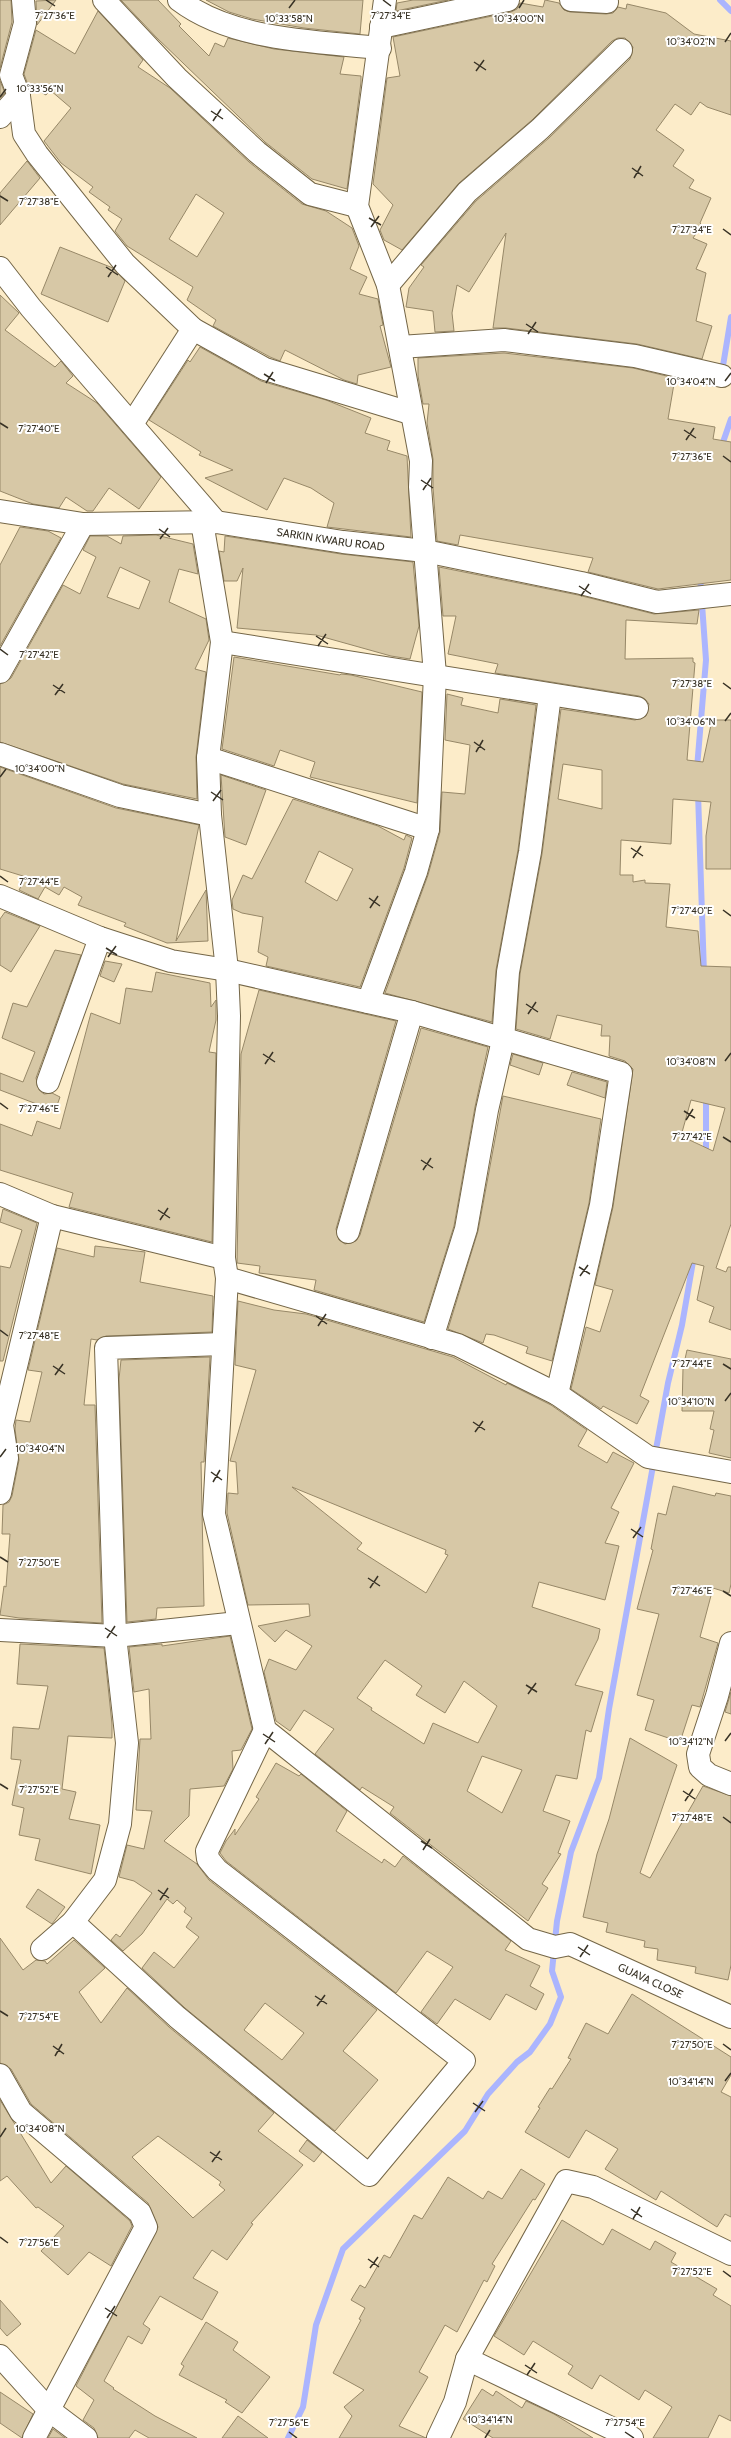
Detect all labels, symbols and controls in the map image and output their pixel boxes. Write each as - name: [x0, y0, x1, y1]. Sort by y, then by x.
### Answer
- text: 7°27'36"E: [35, 9, 75, 22]
- text: 7°27'34"E: [371, 9, 411, 22]
- text: 10°33'58"N: [265, 12, 313, 25]
- text: 10°34'00"N: [494, 12, 544, 25]
- text: 10°34'02"N: [667, 35, 715, 48]
- text: 10°33'56"N: [16, 82, 64, 95]
- text: 7°27'38"E: [19, 195, 60, 208]
- text: 7°27'34"E: [672, 223, 712, 236]
- text: 10°34'04"N: [667, 375, 715, 388]
- text: 7°27'40"E: [18, 422, 60, 435]
- text: 7°27'36"E: [672, 450, 712, 463]
- street label: SARKIN KWARU ROAD: [276, 525, 385, 554]
- text: 7°27'42"E: [19, 648, 59, 661]
- text: 7°27'38"E: [672, 677, 713, 690]
- text: 10°34'06"N: [667, 715, 715, 728]
- text: 10°34'00"N: [15, 762, 65, 775]
- text: 7°27'44"E: [19, 875, 59, 888]
- text: 7°27'40"E: [671, 904, 713, 917]
- text: 10°34'08"N: [666, 1055, 716, 1068]
- text: 7°27'46"E: [19, 1102, 59, 1115]
- text: 7°27'42"E: [672, 1130, 712, 1143]
- text: 7°27'48"E: [19, 1329, 60, 1342]
- text: 7°27'44"E: [672, 1357, 712, 1370]
- text: 10°34'10"N: [668, 1395, 714, 1408]
- text: 10°34'04"N: [16, 1442, 64, 1455]
- text: 7°27'50"E: [18, 1556, 60, 1569]
- text: 7°27'46"E: [672, 1584, 712, 1597]
- text: 10°34'12"N: [669, 1735, 713, 1748]
- text: 7°27'52"E: [19, 1783, 59, 1796]
- text: 7°27'48"E: [672, 1811, 713, 1824]
- street label: GUAVA CLOSE: [616, 1960, 685, 2001]
- text: 7°27'54"E: [19, 2010, 59, 2023]
- text: 7°27'50"E: [671, 2038, 713, 2051]
- text: 10°34'14"N: [668, 2075, 714, 2088]
- text: 10°34'08"N: [15, 2122, 65, 2135]
- text: 7°27'56"E: [19, 2236, 59, 2249]
- text: 7°27'52"E: [672, 2265, 712, 2278]
- text: 10°34'14"N: [467, 2413, 513, 2426]
- text: 7°27'56"E: [269, 2416, 309, 2429]
- text: 7°27'54"E: [605, 2416, 645, 2429]

